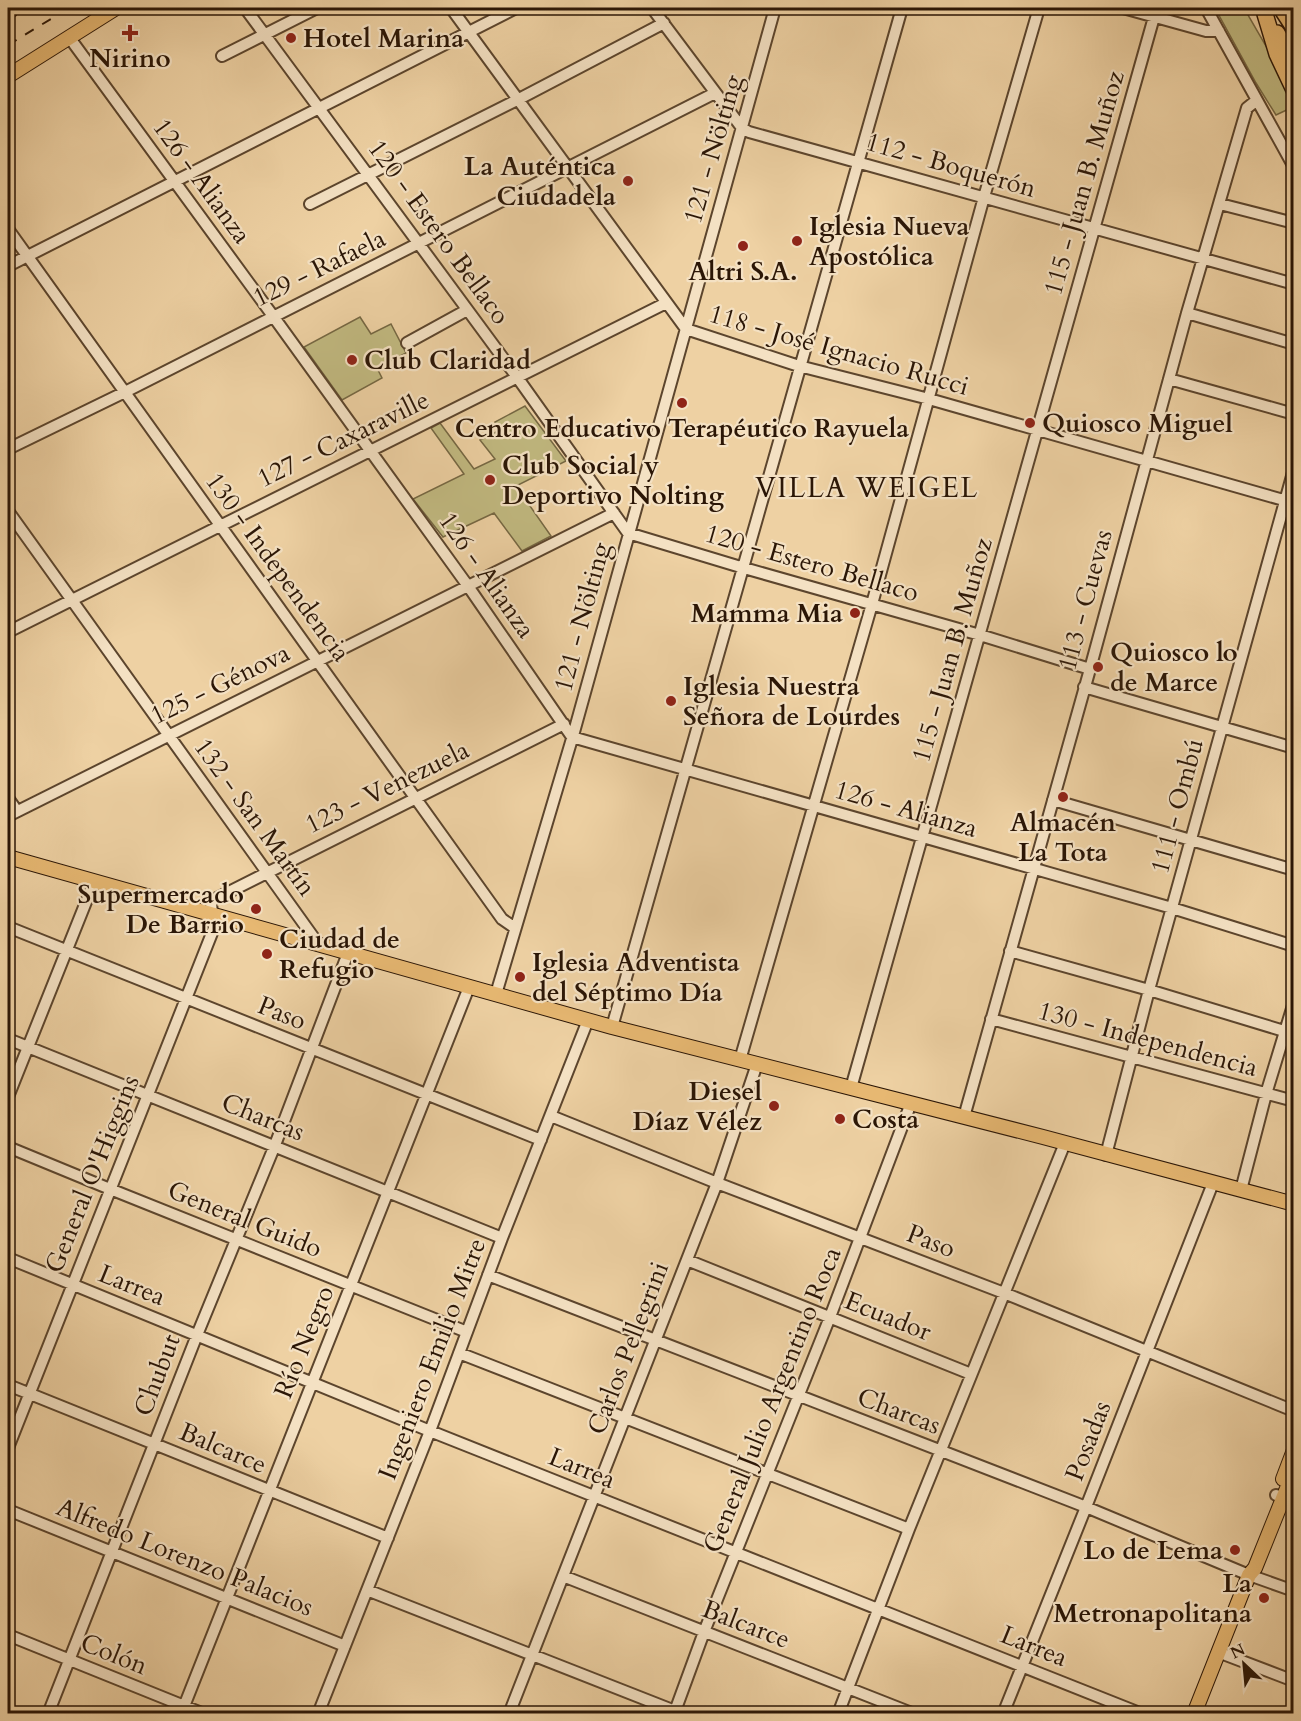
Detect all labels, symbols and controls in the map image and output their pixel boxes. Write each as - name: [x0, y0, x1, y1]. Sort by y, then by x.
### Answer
- place label: Hotel Marina: [303, 21, 464, 56]
- marker: Nirino: [123, 26, 137, 40]
- marker: Hotel Marina: [284, 31, 298, 45]
- place label: Nirino: [89, 41, 171, 76]
- street label: 115 - Juan B. Muñoz: [1035, 66, 1133, 299]
- street label: 121 - Nölting: [675, 70, 751, 227]
- street label: 126 - Alianza: [145, 111, 259, 251]
- street label: 112 - Boquerón: [862, 124, 1040, 206]
- street label: 120 - Estero Bellaco: [360, 132, 518, 332]
- place label: La Auténtica Ciudadela: [464, 149, 616, 214]
- marker: La Auténtica Ciudadela: [621, 174, 635, 188]
- place label: Iglesia Nueva Apostólica: [809, 209, 970, 274]
- street label: 129 - Rafaela: [247, 221, 391, 315]
- marker: Iglesia Nueva Apostólica: [790, 234, 804, 248]
- marker: Altri S.A.: [736, 239, 750, 253]
- place label: Altri S.A.: [689, 254, 797, 289]
- street label: 118 - José Ignacio Rucci: [705, 296, 973, 404]
- place label: Club Claridad: [364, 343, 531, 378]
- marker: Club Claridad: [345, 353, 359, 367]
- street label: 127 - Caxaraville: [251, 382, 435, 496]
- marker: Centro Educativo Terapéutico Rayuela: [675, 396, 689, 410]
- place label: Quiosco Miguel: [1042, 406, 1233, 441]
- place label: Centro Educativo Terapéutico Rayuela: [455, 411, 909, 446]
- marker: Quiosco Miguel: [1023, 416, 1037, 430]
- place label: Club Social y Deportivo Nolting: [502, 448, 724, 513]
- street label: 130 - Independencia: [197, 465, 359, 669]
- district label: VILLA WEIGEL: [755, 469, 979, 507]
- marker: Club Social y Deportivo Nolting: [483, 473, 497, 487]
- street label: 126 - Alianza: [431, 505, 543, 645]
- street label: 120 - Estero Bellaco: [701, 516, 923, 610]
- street label: 113 - Cuevas: [1049, 526, 1121, 674]
- street label: 115 - Juan B. Muñoz: [903, 533, 1001, 766]
- street label: 121 - Nölting: [545, 538, 619, 696]
- place label: Mamma Mia: [691, 596, 843, 631]
- marker: Mamma Mia: [848, 606, 862, 620]
- street label: 125 - Génova: [144, 635, 296, 733]
- place label: Quiosco lo de Marce: [1110, 635, 1238, 700]
- marker: Quiosco lo de Marce: [1091, 660, 1105, 674]
- place label: Iglesia Nuestra Señora de Lourdes: [683, 669, 900, 734]
- marker: Iglesia Nuestra Señora de Lourdes: [664, 694, 678, 708]
- street label: 132 - San Martín: [186, 731, 324, 903]
- street label: 123 - Venezuela: [299, 732, 475, 842]
- street label: 111 - Ombú: [1142, 735, 1212, 877]
- street label: 126 - Alianza: [831, 772, 981, 846]
- marker: Almacén La Tota: [1056, 790, 1070, 804]
- place label: Almacén La Tota: [1010, 805, 1116, 870]
- place label: Supermercado De Barrio: [77, 877, 244, 942]
- marker: Supermercado De Barrio: [249, 902, 263, 916]
- place label: Ciudad de Refugio: [279, 922, 400, 987]
- place label: Iglesia Adventista del Séptimo Día: [532, 945, 740, 1010]
- marker: Ciudad de Refugio: [260, 947, 274, 961]
- marker: Iglesia Adventista del Séptimo Día: [513, 970, 527, 984]
- street label: Paso: [253, 988, 311, 1038]
- street label: 130 - Independencia: [1034, 993, 1262, 1085]
- street label: General O'Higgins: [36, 1070, 148, 1278]
- place label: Diesel Díaz Vélez: [633, 1074, 762, 1139]
- street label: Charcas: [216, 1085, 310, 1149]
- marker: Diesel Díaz Vélez: [767, 1099, 781, 1113]
- place label: Costa: [852, 1102, 919, 1137]
- marker: Costa: [833, 1112, 847, 1126]
- street label: General Guido: [163, 1172, 327, 1266]
- street label: Paso: [902, 1216, 960, 1266]
- street label: Ingeniero Emilio Mitre: [370, 1233, 494, 1485]
- street label: General Julio Argentino Roca: [695, 1242, 849, 1558]
- street label: Larrea: [93, 1256, 171, 1314]
- street label: Carlos Pellegrini: [579, 1256, 677, 1440]
- street label: Río Negro: [266, 1281, 342, 1403]
- street label: Ecuador: [839, 1283, 937, 1349]
- street label: Chubut: [125, 1329, 189, 1421]
- street label: Charcas: [852, 1379, 946, 1443]
- street label: Posadas: [1057, 1396, 1119, 1486]
- street label: Balcarce: [174, 1414, 272, 1482]
- street label: Larrea: [543, 1439, 621, 1497]
- street label: Alfredo Lorenzo Palacios: [51, 1489, 319, 1625]
- place label: Lo de Lema: [1083, 1533, 1223, 1568]
- marker: Lo de Lema: [1228, 1543, 1242, 1557]
- place label: La Metronapolitana: [1053, 1566, 1252, 1631]
- street label: Balcarce: [697, 1591, 795, 1657]
- marker: La Metronapolitana: [1257, 1591, 1271, 1605]
- street label: Larrea: [995, 1617, 1073, 1675]
- street label: Colón: [75, 1625, 153, 1683]
- north arrow: [1214, 1634, 1274, 1694]
- text: N: [1227, 1638, 1249, 1664]

